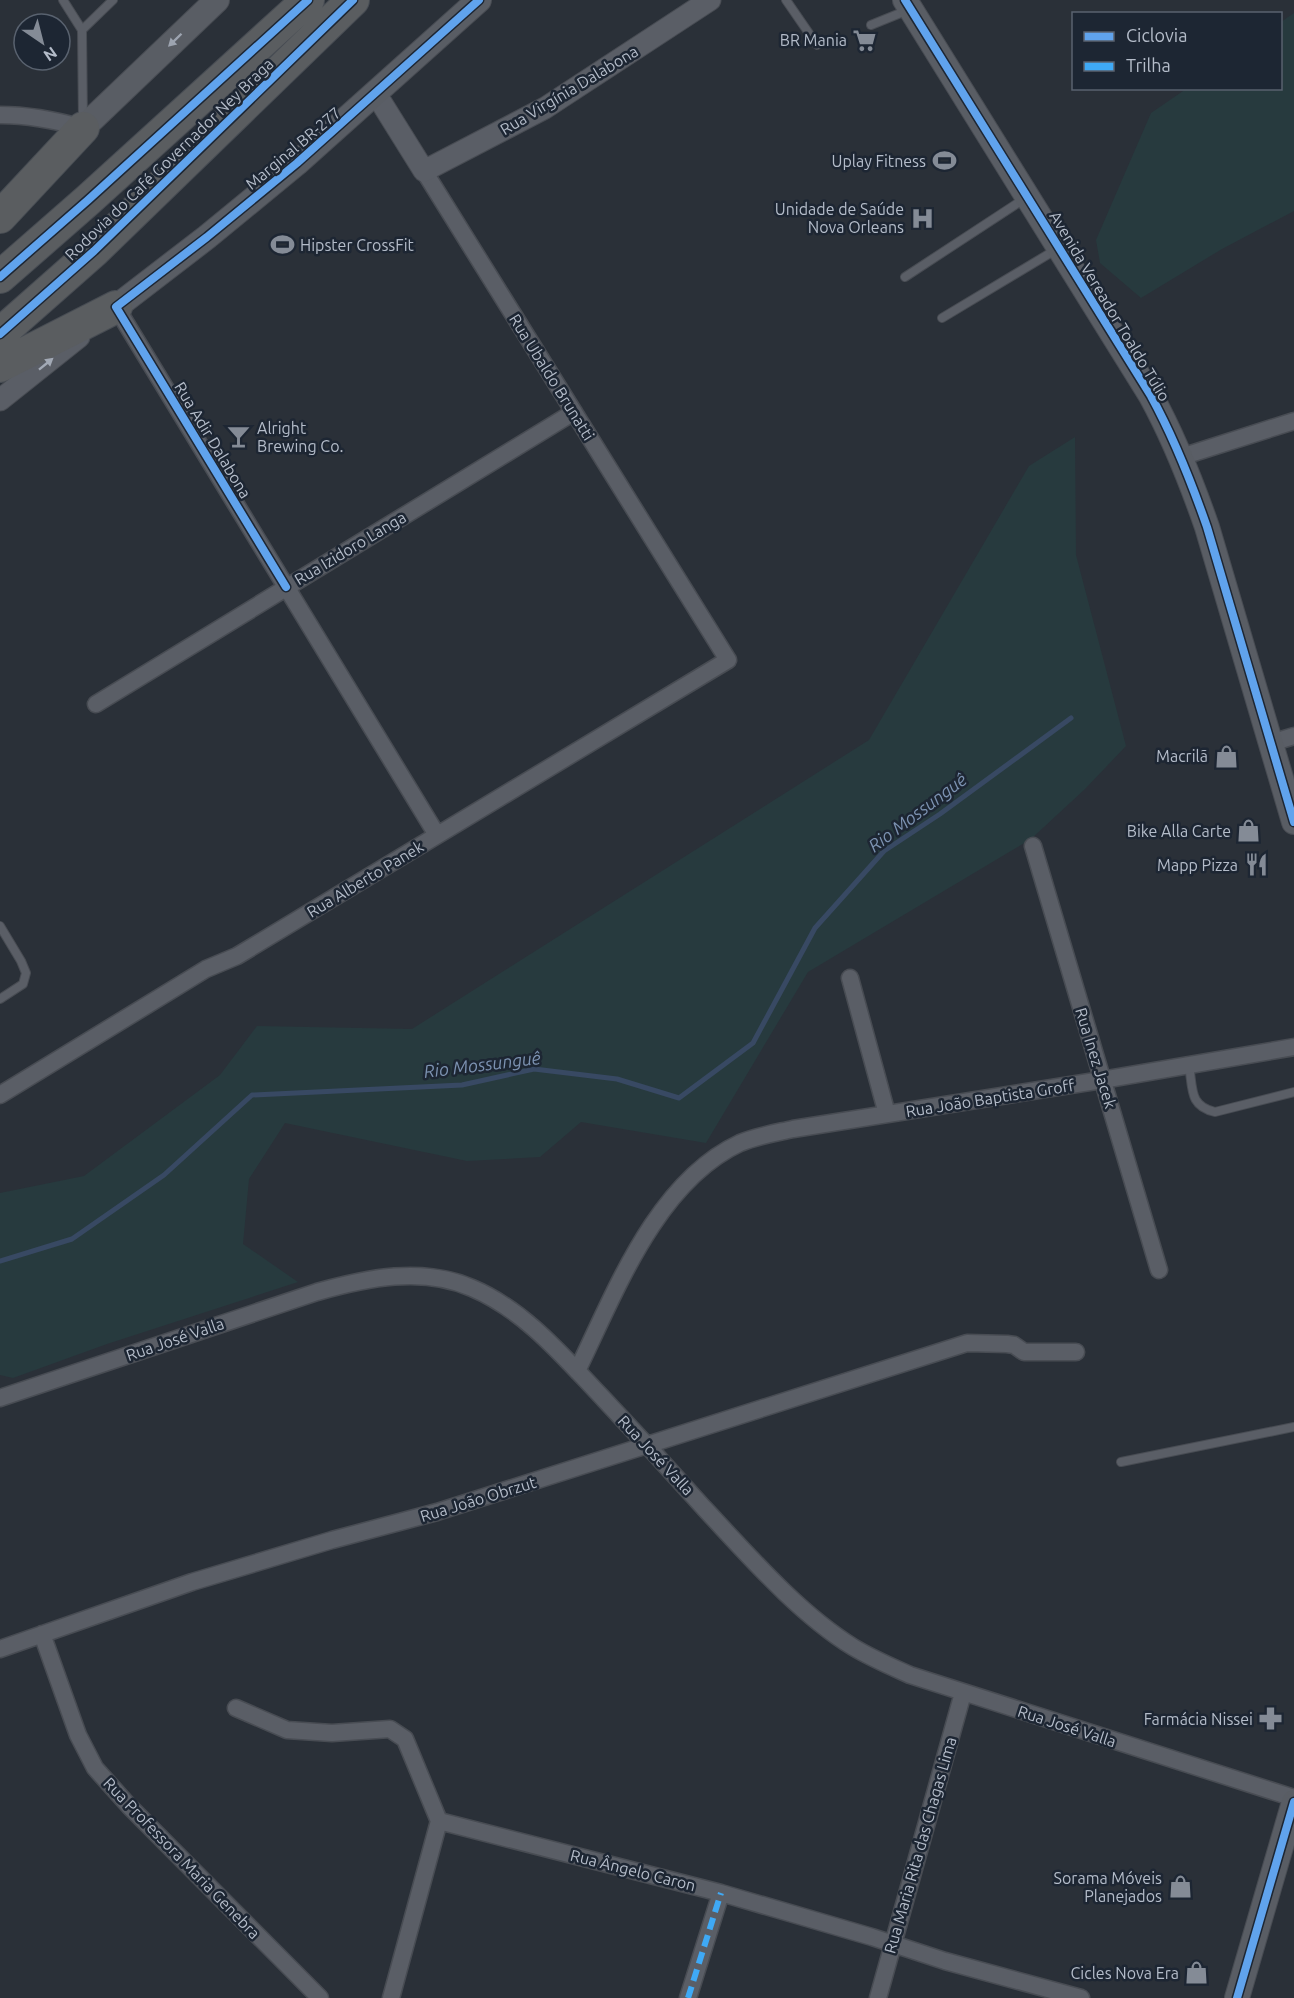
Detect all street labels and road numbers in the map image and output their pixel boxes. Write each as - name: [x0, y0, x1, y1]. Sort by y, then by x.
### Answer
- street label: Rua Virgínia Dalabona: [497, 42, 641, 138]
- street label: Rodovia do Café Governador Ney Braga: [61, 54, 277, 264]
- street label: Marginal BR-277: [242, 103, 344, 193]
- street label: Avenida Vereador Toaldo Túlio: [1046, 208, 1174, 404]
- street label: Rua Ubaldo Brunatti: [506, 311, 598, 443]
- street label: Rua Adir Dalabona: [171, 379, 255, 501]
- street label: Rua Izidoro Langa: [291, 508, 409, 588]
- street label: Rua Alberto Panek: [303, 837, 427, 921]
- street label: Rua Inez Jacek: [1072, 1005, 1120, 1111]
- street label: Rua João Baptista Groff: [904, 1076, 1076, 1120]
- street label: Rua José Valla: [124, 1314, 226, 1364]
- street label: Rua José Valla: [614, 1411, 698, 1499]
- street label: Rua João Obrzut: [418, 1473, 539, 1525]
- street label: Rua José Valla: [1016, 1702, 1118, 1750]
- street label: Rua Maria Rita das Chagas Lima: [880, 1735, 960, 1955]
- street label: Rua Professora Maria Genebra: [100, 1774, 264, 1942]
- street label: Rua Ângelo Caron: [569, 1845, 698, 1894]

